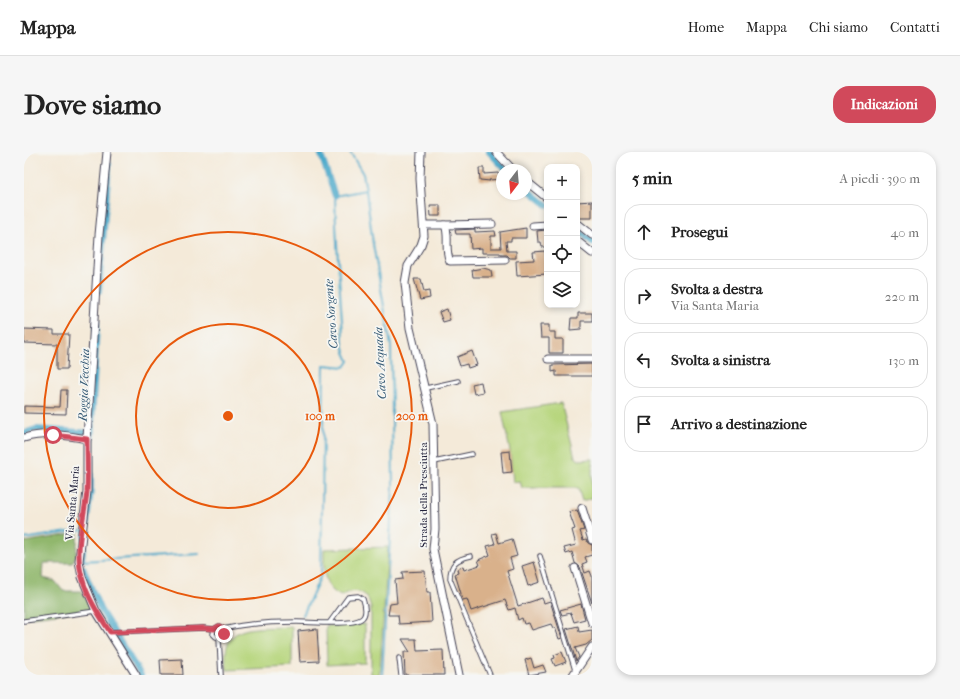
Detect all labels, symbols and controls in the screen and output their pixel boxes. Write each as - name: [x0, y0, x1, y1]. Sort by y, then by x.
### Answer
- text: Mappa: [20, 17, 76, 39]
- text: Home: [688, 19, 724, 36]
- text: Mappa: [746, 19, 787, 36]
- text: Chi siamo: [809, 19, 868, 36]
- text: Contatti: [890, 19, 940, 36]
- button: Indicazioni: [833, 86, 936, 123]
- text: Dove siamo: [24, 88, 161, 121]
- north arrow: [496, 164, 532, 200]
- map controls: [544, 164, 580, 308]
- button: +: [544, 164, 580, 200]
- text: 5 min: [632, 168, 672, 188]
- text: A piedi · 390 m: [840, 171, 920, 186]
- button: −: [544, 200, 580, 236]
- icon: ahead: [633, 221, 655, 243]
- text: Prosegui: [671, 223, 728, 241]
- text: 40 m: [891, 225, 919, 240]
- button: locate: [544, 236, 580, 272]
- button: layers: [544, 272, 580, 308]
- water label: Cavo Sorgente: [322, 278, 340, 349]
- text: Svolta a destra: [671, 280, 763, 298]
- icon: right: [633, 285, 655, 307]
- text: 220 m: [885, 289, 919, 304]
- text: Via Santa Maria: [671, 298, 759, 313]
- water label: Cavo Acquada: [371, 327, 389, 399]
- water label: Roggia Vecchia: [76, 348, 92, 423]
- icon: left: [633, 349, 655, 371]
- text: Svolta a sinistra: [671, 351, 770, 369]
- text: 130 m: [888, 353, 919, 368]
- centre of rings: [221, 409, 235, 423]
- text: 100 m: [305, 409, 336, 423]
- text: 200 m: [396, 409, 429, 423]
- icon: arrive: [633, 413, 655, 435]
- text: Arrivo a destinazione: [671, 415, 807, 433]
- route start: [44, 426, 62, 444]
- street label: Strada della Presciutta: [417, 441, 430, 548]
- street label: Via Santa Maria: [63, 464, 82, 542]
- route end: [215, 625, 233, 643]

